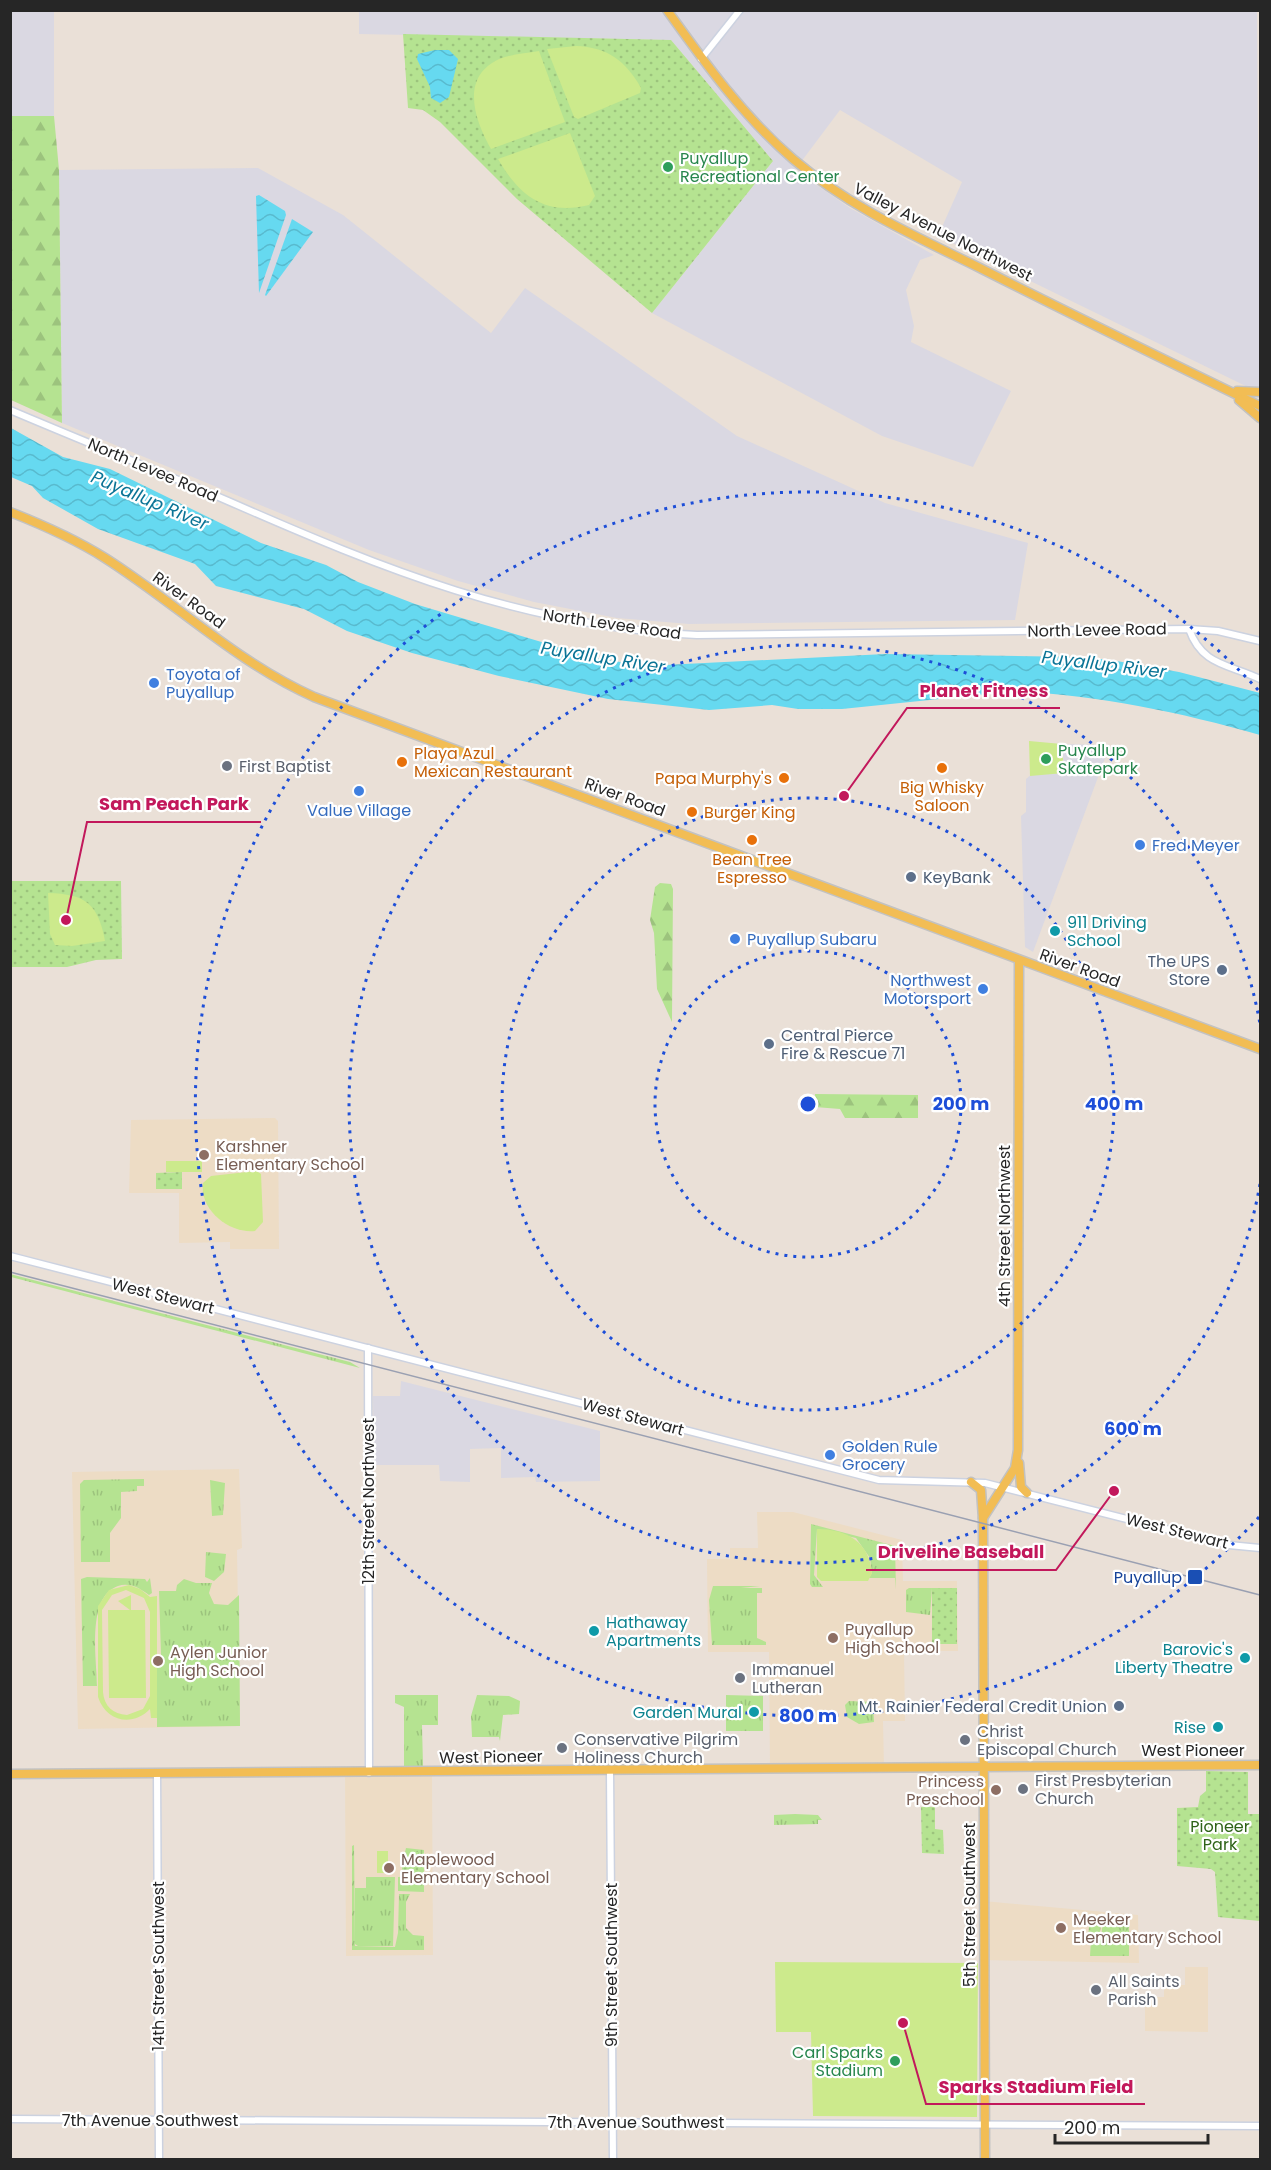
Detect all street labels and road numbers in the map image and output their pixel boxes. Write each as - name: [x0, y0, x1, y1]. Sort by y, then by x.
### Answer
- street label: Valley Avenue Northwest: [850, 177, 1036, 287]
- street label: North Levee Road: [84, 432, 222, 508]
- street label: River Road: [148, 566, 230, 634]
- street label: North Levee Road: [541, 603, 683, 645]
- street label: North Levee Road: [1027, 617, 1167, 643]
- street label: River Road: [581, 772, 669, 822]
- street label: River Road: [1036, 943, 1124, 993]
- street label: 4th Street Northwest: [993, 1145, 1016, 1307]
- street label: West Stewart: [109, 1272, 217, 1320]
- street label: West Stewart: [579, 1392, 687, 1442]
- street label: 12th Street Northwest: [357, 1418, 380, 1584]
- street label: West Stewart: [1123, 1507, 1231, 1555]
- street label: West Pioneer: [1141, 1739, 1245, 1762]
- street label: West Pioneer: [439, 1745, 543, 1769]
- street label: 5th Street Southwest: [958, 1823, 981, 1987]
- street label: 14th Street Southwest: [147, 1881, 170, 2051]
- street label: 9th Street Southwest: [600, 1882, 623, 2047]
- street label: 7th Avenue Southwest: [62, 2109, 238, 2132]
- street label: 7th Avenue Southwest: [548, 2111, 724, 2134]

